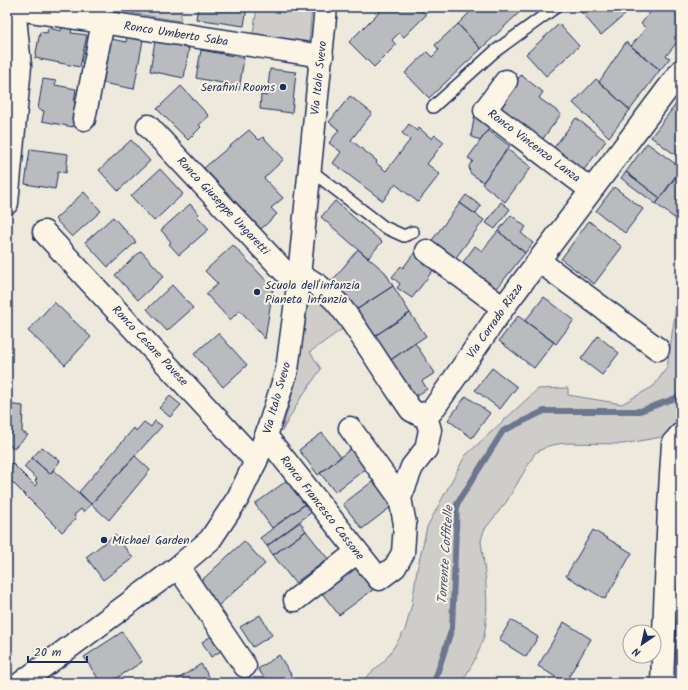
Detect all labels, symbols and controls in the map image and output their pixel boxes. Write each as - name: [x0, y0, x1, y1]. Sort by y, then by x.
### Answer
- street label: Ronco Umberto Saba: [122, 16, 230, 52]
- street label: Via Italo Svevo: [306, 40, 332, 116]
- place label: Serafini Rooms: [201, 78, 275, 97]
- marker: Serafini Rooms: [278, 82, 288, 92]
- street label: Ronco Vincenzo Lanza: [483, 105, 585, 188]
- street label: Ronco Giuseppe Ungaretti: [172, 152, 275, 260]
- place label: Scuola dell'infanzia Pianeta Infanzia: [265, 276, 360, 309]
- street label: Via Corrado Rizza: [462, 279, 528, 363]
- marker: Scuola dell'infanzia Pianeta Infanzia: [252, 287, 262, 297]
- street label: Ronco Cesare Pavese: [107, 301, 193, 391]
- street label: Via Italo Svevo: [258, 360, 296, 436]
- street label: Ronco Francesco Cassone: [275, 452, 369, 565]
- water label: Torrente Coffitelle: [432, 504, 460, 605]
- place label: Michael Garden: [112, 531, 190, 550]
- marker: Michael Garden: [99, 535, 109, 545]
- north arrow: [622, 624, 662, 664]
- scale bar: [28, 638, 87, 664]
- text: N: [629, 642, 645, 661]
- text: 20 m: [34, 643, 62, 662]

